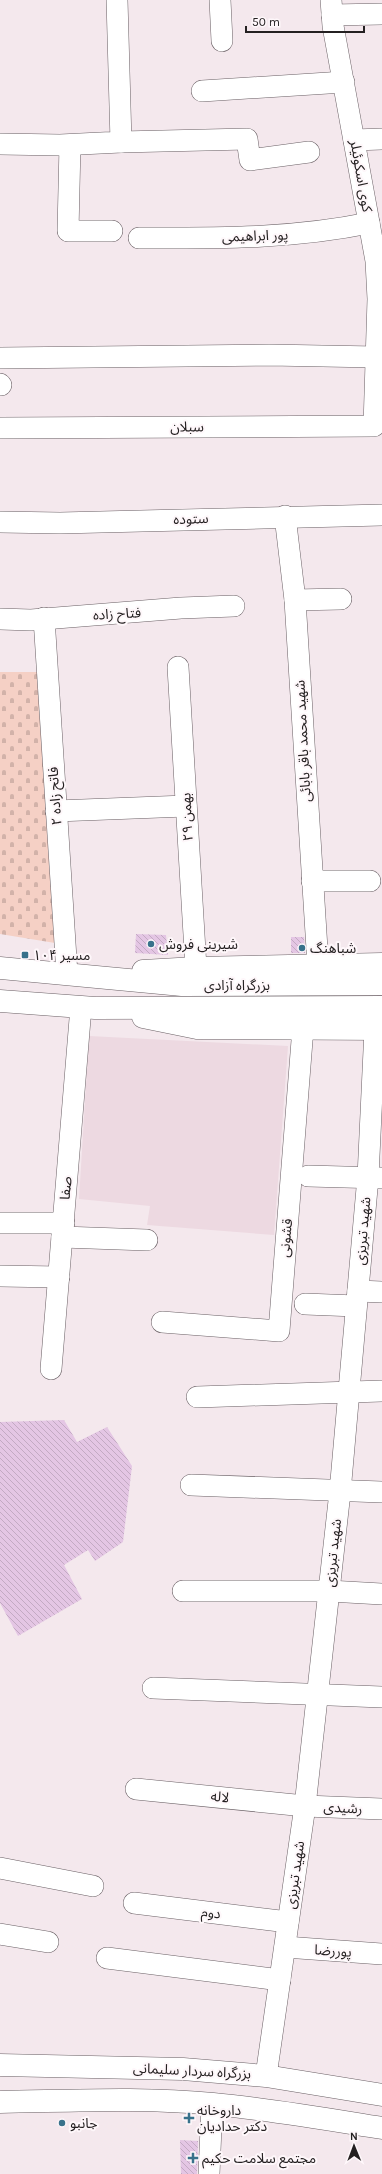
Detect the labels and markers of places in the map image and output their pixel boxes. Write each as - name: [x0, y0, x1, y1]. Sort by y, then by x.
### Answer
- place label: شیرینی فروش: [159, 936, 238, 953]
- marker: شیرینی فروش: [146, 939, 156, 949]
- place label: شباهنگ: [310, 940, 356, 957]
- marker: شباهنگ: [297, 943, 307, 953]
- place label: مسیر ۱۰۴: [33, 947, 90, 964]
- marker: مسیر ۱۰۴: [20, 950, 30, 960]
- place label: داروخانه دکتر حدادیان: [197, 2102, 267, 2135]
- marker: داروخانه دکتر حدادیان: [184, 2113, 194, 2123]
- place label: جانبو: [70, 2115, 98, 2132]
- marker: جانبو: [57, 2118, 67, 2128]
- place label: مجتمع سلامت حکیم: [202, 2150, 316, 2169]
- marker: مجتمع سلامت حکیم: [187, 2152, 199, 2164]

